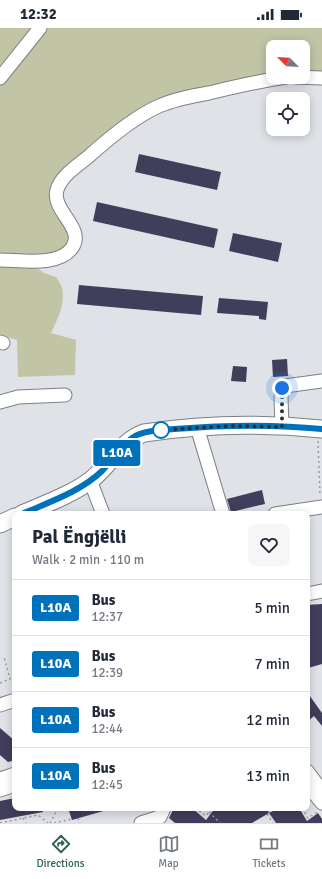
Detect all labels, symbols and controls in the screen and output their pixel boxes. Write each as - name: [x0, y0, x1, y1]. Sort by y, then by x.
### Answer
- text: 12:32: [20, 5, 57, 23]
- north arrow: [266, 40, 310, 84]
- map controls: [266, 40, 310, 136]
- button: locate: [266, 92, 310, 136]
- your location: [272, 378, 292, 398]
- unlabelled marker: [152, 421, 170, 439]
- line badge: L10A: [89, 440, 145, 466]
- text: L10A: [101, 444, 133, 461]
- button: heart: [248, 524, 290, 566]
- text: Pal Ëngjëlli: [32, 525, 126, 549]
- text: Walk · 2 min · 110 m: [32, 552, 144, 568]
- text: Bus: [91, 591, 115, 609]
- text: L10A: [40, 599, 71, 616]
- text: 5 min: [254, 599, 290, 617]
- text: 12:37: [91, 609, 123, 625]
- text: Bus: [91, 647, 115, 665]
- text: L10A: [40, 655, 71, 672]
- text: 7 min: [254, 655, 290, 673]
- text: 12:39: [91, 665, 123, 681]
- text: Bus: [91, 703, 115, 721]
- text: L10A: [40, 711, 71, 728]
- text: 12 min: [246, 711, 290, 729]
- text: 12:44: [91, 721, 123, 737]
- text: Bus: [91, 759, 115, 777]
- text: L10A: [40, 767, 71, 784]
- text: 13 min: [246, 767, 290, 785]
- text: 12:45: [91, 777, 123, 793]
- tab: Directions: [36, 833, 85, 870]
- tab: Map: [158, 833, 180, 870]
- tab: Tickets: [252, 833, 286, 870]

